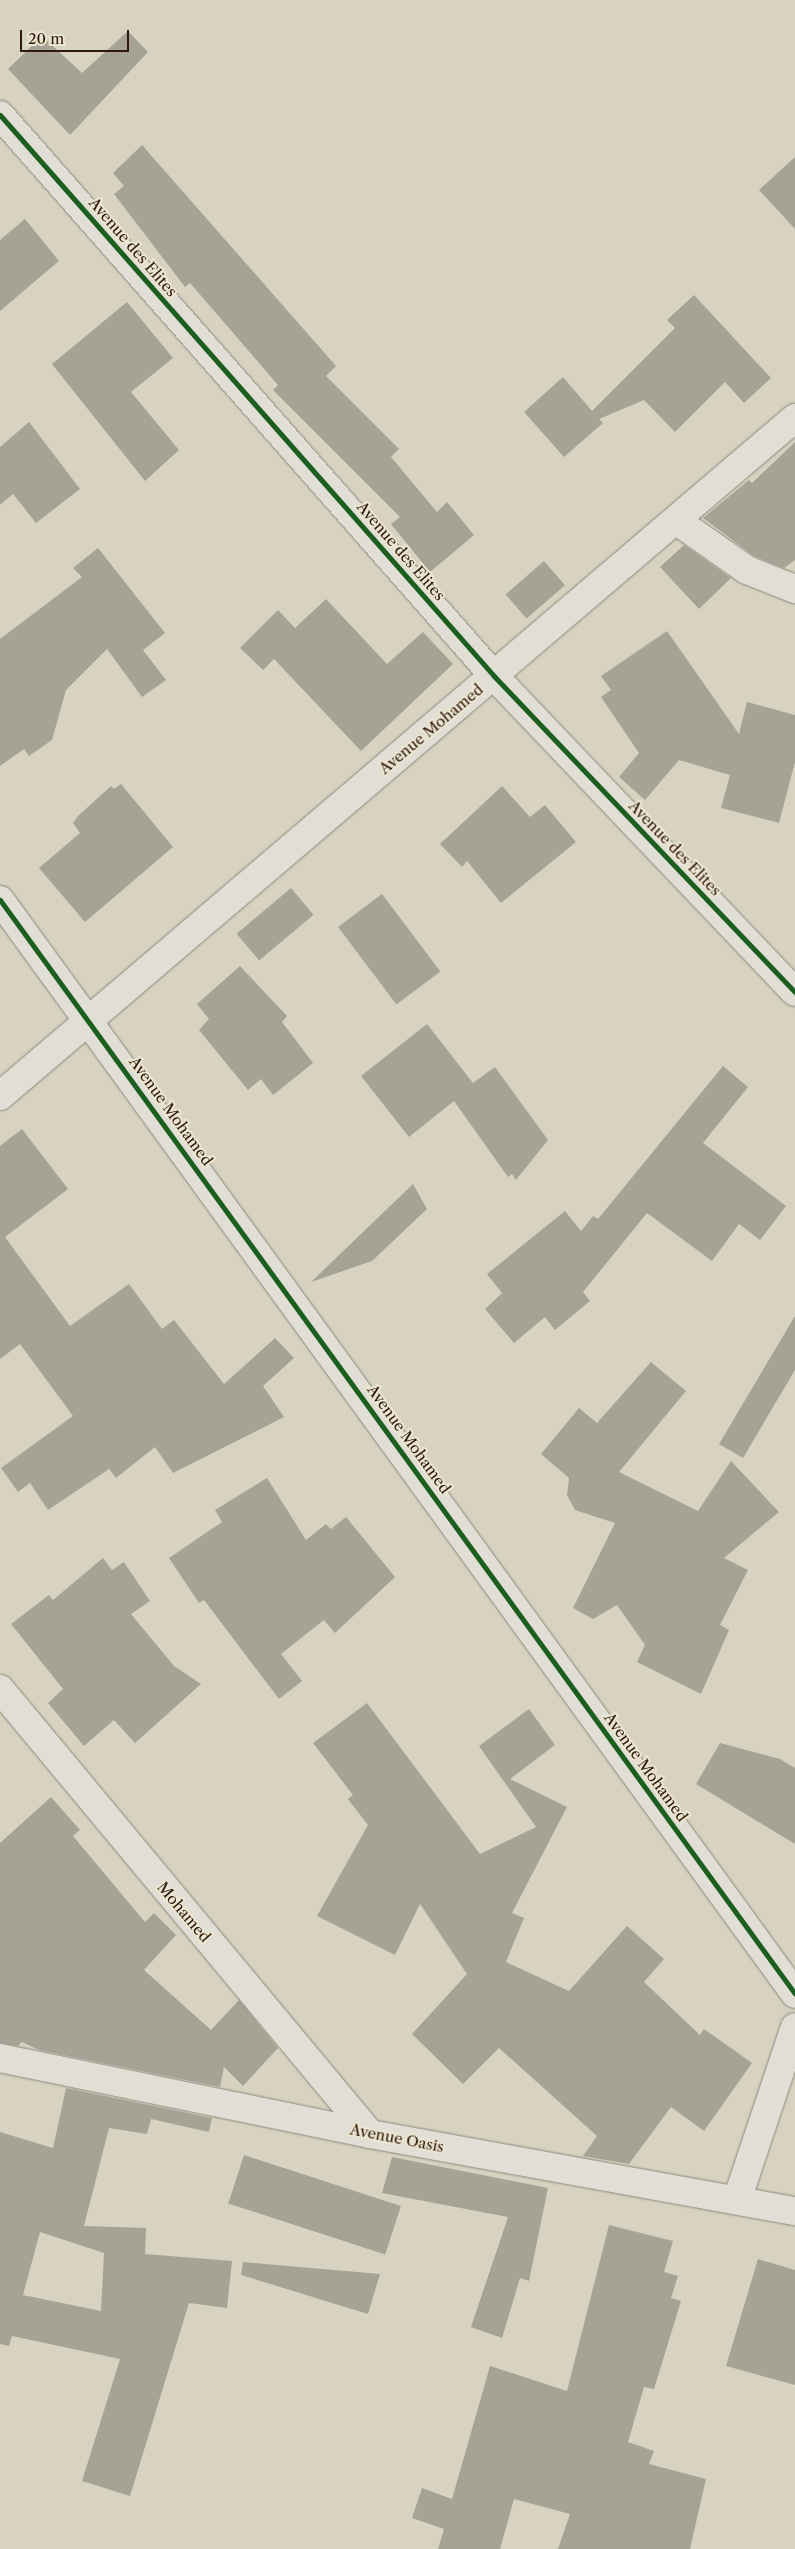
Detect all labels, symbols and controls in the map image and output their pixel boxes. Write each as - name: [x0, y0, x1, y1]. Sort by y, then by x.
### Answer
- scale bar: [22, 20, 131, 52]
- text: 20 m: [28, 29, 64, 48]
- street label: Avenue des Elites: [85, 194, 181, 300]
- street label: Avenue des Elites: [353, 498, 449, 604]
- street label: Avenue Mohamed: [375, 680, 487, 778]
- street label: Avenue des Elites: [625, 797, 725, 899]
- street label: Avenue Mohamed: [125, 1053, 217, 1169]
- street label: Avenue Mohamed: [363, 1381, 455, 1497]
- street label: Avenue Mohamed: [600, 1709, 692, 1825]
- street label: Mohamed: [154, 1878, 214, 1946]
- street label: Avenue Oasis: [348, 2120, 446, 2156]

